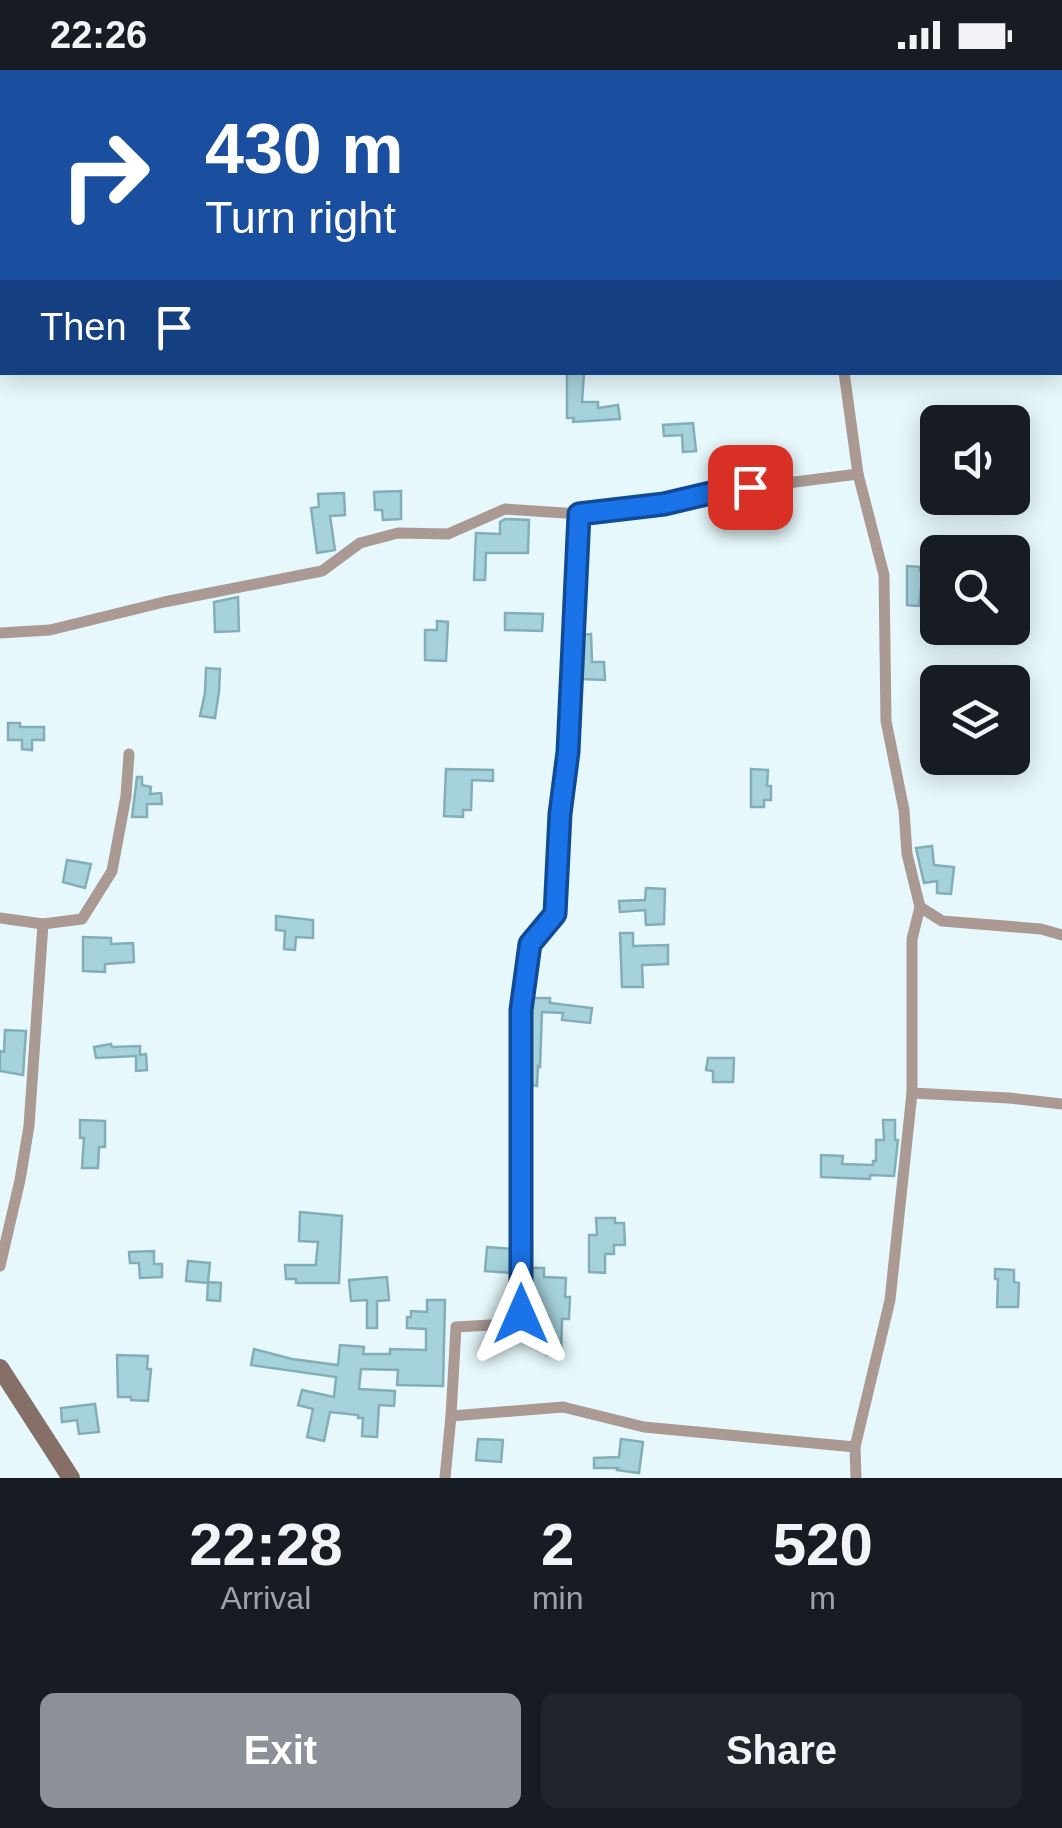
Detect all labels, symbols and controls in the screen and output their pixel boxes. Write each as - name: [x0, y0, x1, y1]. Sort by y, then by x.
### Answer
- text: 22:26: [50, 14, 147, 56]
- icon: right: [40, 110, 170, 240]
- text: 430 m: [205, 110, 403, 188]
- text: Turn right: [205, 192, 396, 243]
- icon: arrive: [147, 300, 202, 355]
- text: Then: [40, 306, 127, 348]
- map controls: [920, 405, 1030, 775]
- button: sound: [920, 405, 1030, 515]
- pin: [708, 445, 793, 530]
- icon: arrive: [723, 460, 778, 515]
- button: search: [920, 535, 1030, 645]
- button: layers: [920, 665, 1030, 775]
- position arrow: [469, 1262, 573, 1366]
- text: 22:28: [189, 1511, 343, 1578]
- text: 2: [541, 1511, 574, 1578]
- text: 520: [773, 1511, 873, 1578]
- text: Arrival: [221, 1580, 311, 1616]
- text: min: [532, 1580, 583, 1616]
- text: m: [809, 1580, 836, 1616]
- button: Exit: [40, 1693, 521, 1808]
- button: Share: [541, 1693, 1022, 1808]

